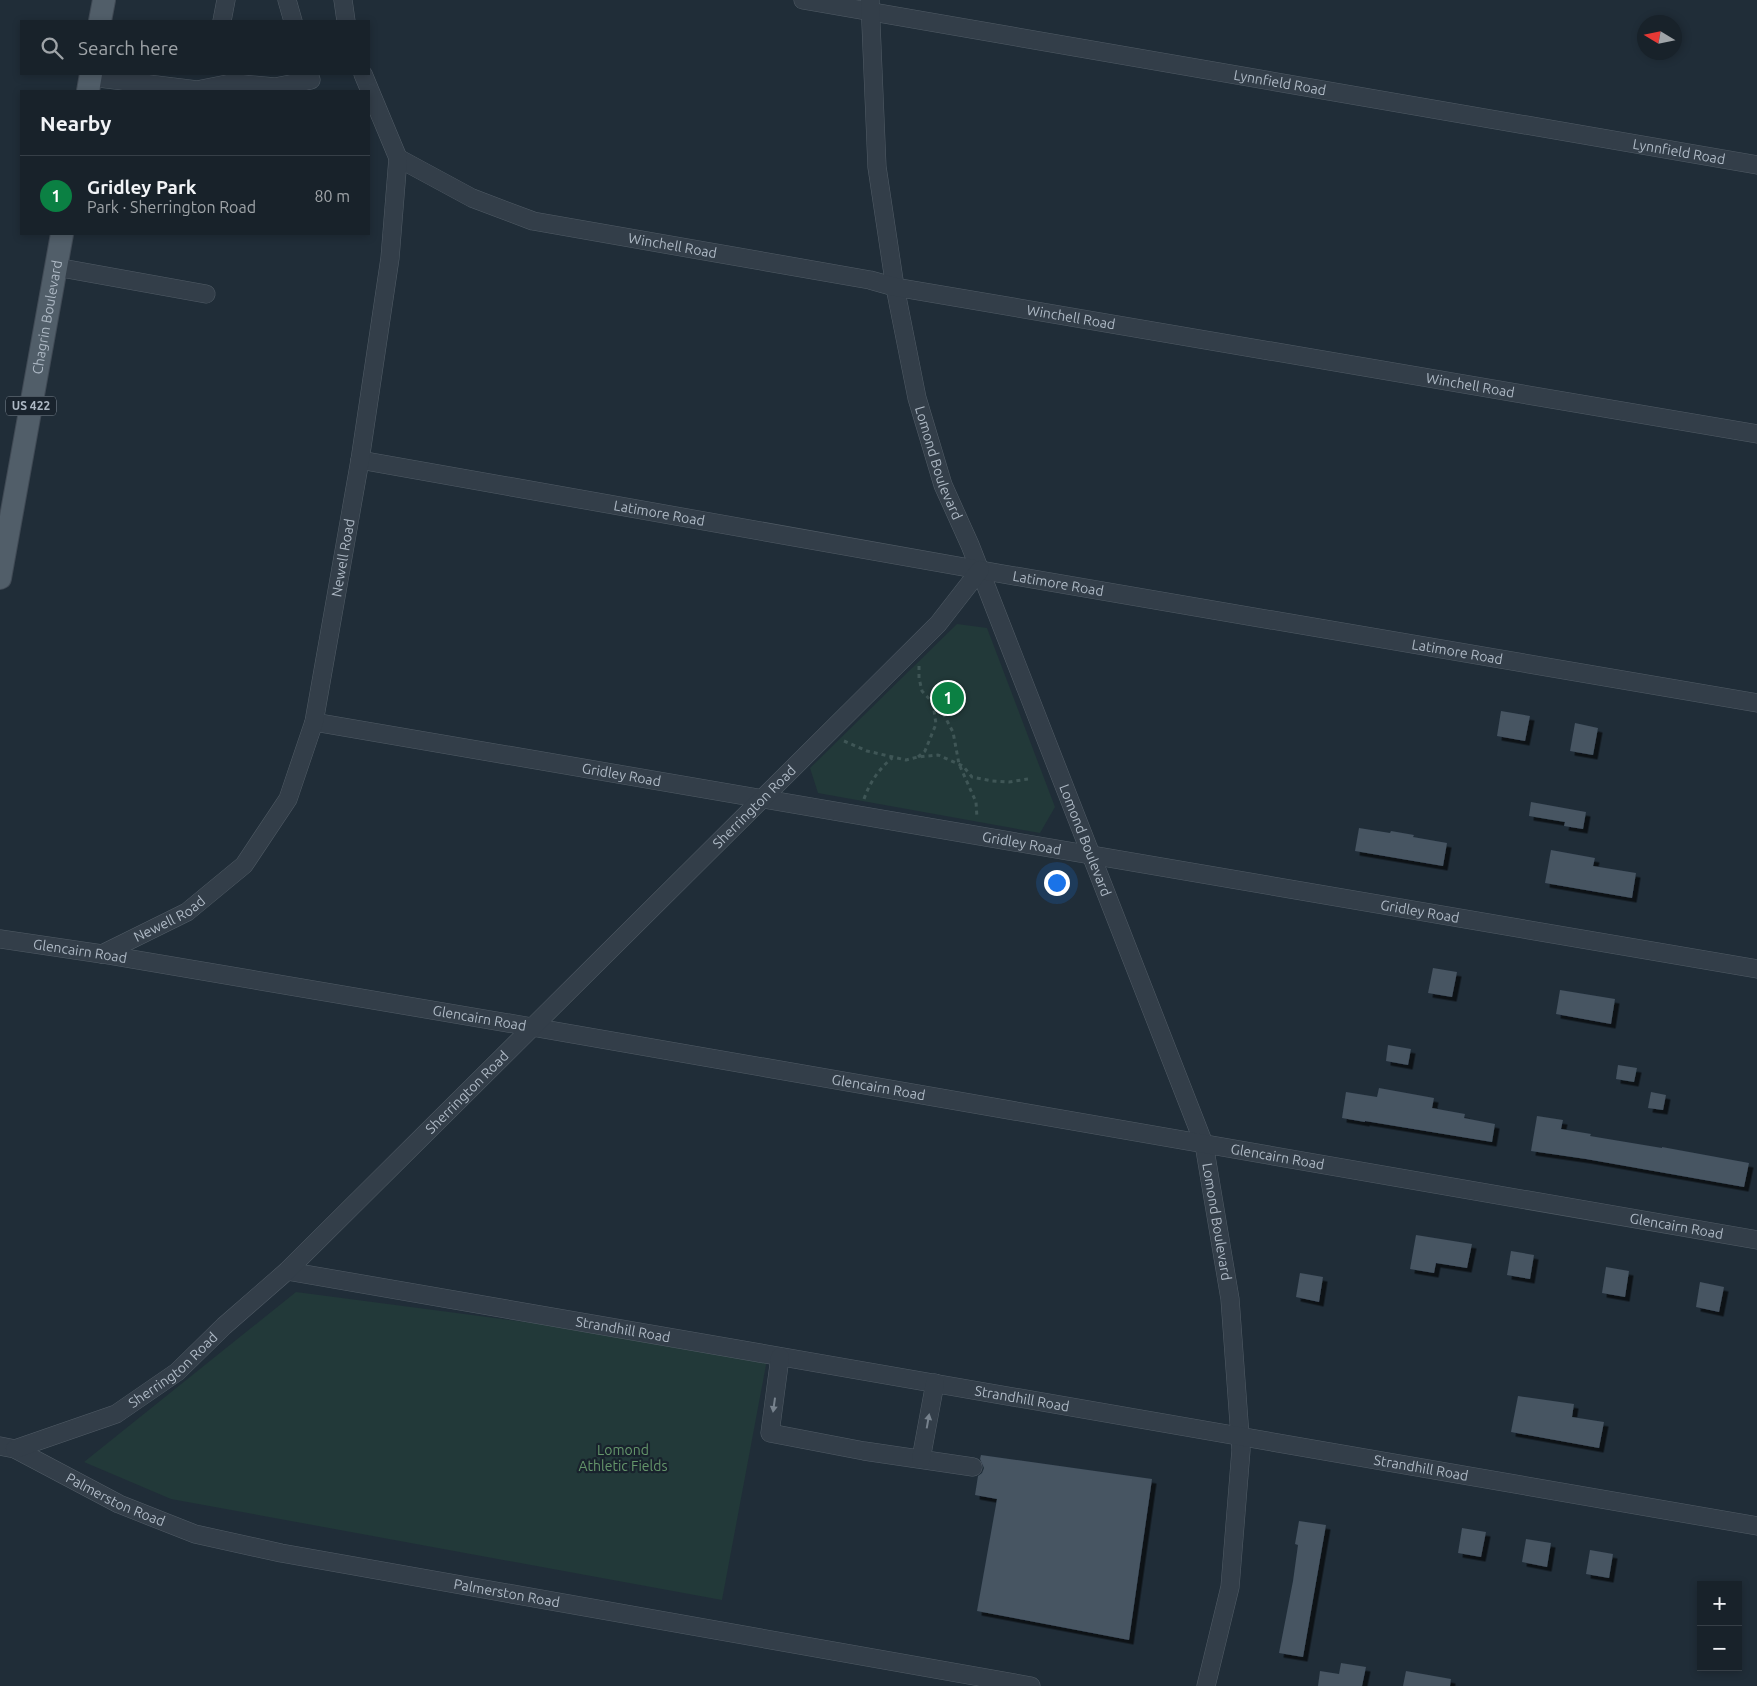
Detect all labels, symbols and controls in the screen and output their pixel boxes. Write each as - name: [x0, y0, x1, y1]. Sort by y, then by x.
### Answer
- north arrow: [1637, 15, 1682, 60]
- search box: [20, 20, 370, 75]
- icon: search: [38, 34, 66, 62]
- text: Search here: [78, 37, 178, 59]
- street label: Lynnfield Road: [1232, 67, 1327, 98]
- text: Nearby: [40, 111, 111, 135]
- street label: Lynnfield Road: [1632, 136, 1726, 167]
- text: Gridley Park: [87, 176, 196, 198]
- text: 1: [51, 187, 61, 205]
- text: 80 m: [314, 187, 350, 205]
- text: Park · Sherrington Road: [87, 198, 256, 216]
- street label: Winchell Road: [627, 230, 718, 261]
- street label: Chagrin Boulevard: [29, 259, 65, 376]
- street label: Winchell Road: [1025, 302, 1117, 332]
- street label: Winchell Road: [1425, 370, 1516, 401]
- road number: US 422: [6, 396, 56, 416]
- street label: Lomond Boulevard: [912, 404, 966, 522]
- street label: Latimore Road: [613, 497, 706, 529]
- street label: Newell Road: [328, 517, 358, 598]
- street label: Latimore Road: [1011, 568, 1105, 599]
- street label: Latimore Road: [1411, 636, 1504, 667]
- pin: 1: [932, 679, 964, 717]
- street label: Gridley Road: [581, 760, 662, 789]
- street label: Sherrington Road: [709, 762, 799, 851]
- street label: Lomond Boulevard: [1056, 782, 1114, 898]
- street label: Gridley Road: [981, 829, 1062, 858]
- your location: [1044, 870, 1070, 896]
- street label: Newell Road: [131, 893, 208, 945]
- street label: Gridley Road: [1379, 897, 1461, 926]
- street label: Glencairn Road: [32, 936, 128, 966]
- street label: Glencairn Road: [432, 1002, 527, 1034]
- street label: Sherrington Road: [422, 1048, 512, 1137]
- street label: Glencairn Road: [831, 1071, 927, 1103]
- street label: Glencairn Road: [1230, 1141, 1326, 1173]
- street label: Lomond Boulevard: [1199, 1162, 1235, 1282]
- street label: Glencairn Road: [1629, 1210, 1725, 1242]
- street label: Strandhill Road: [574, 1313, 672, 1345]
- street label: Sherrington Road: [125, 1329, 221, 1411]
- street label: Strandhill Road: [973, 1382, 1071, 1415]
- one-way arrow: [770, 1397, 778, 1413]
- one-way arrow: [924, 1414, 932, 1429]
- park label: Lomond Athletic Fields: [578, 1442, 668, 1474]
- street label: Strandhill Road: [1372, 1452, 1470, 1484]
- street label: Palmerston Road: [63, 1469, 167, 1529]
- street label: Palmerston Road: [452, 1576, 561, 1610]
- map controls: [1697, 1581, 1742, 1671]
- button: +: [1697, 1581, 1742, 1626]
- button: −: [1697, 1626, 1742, 1671]

